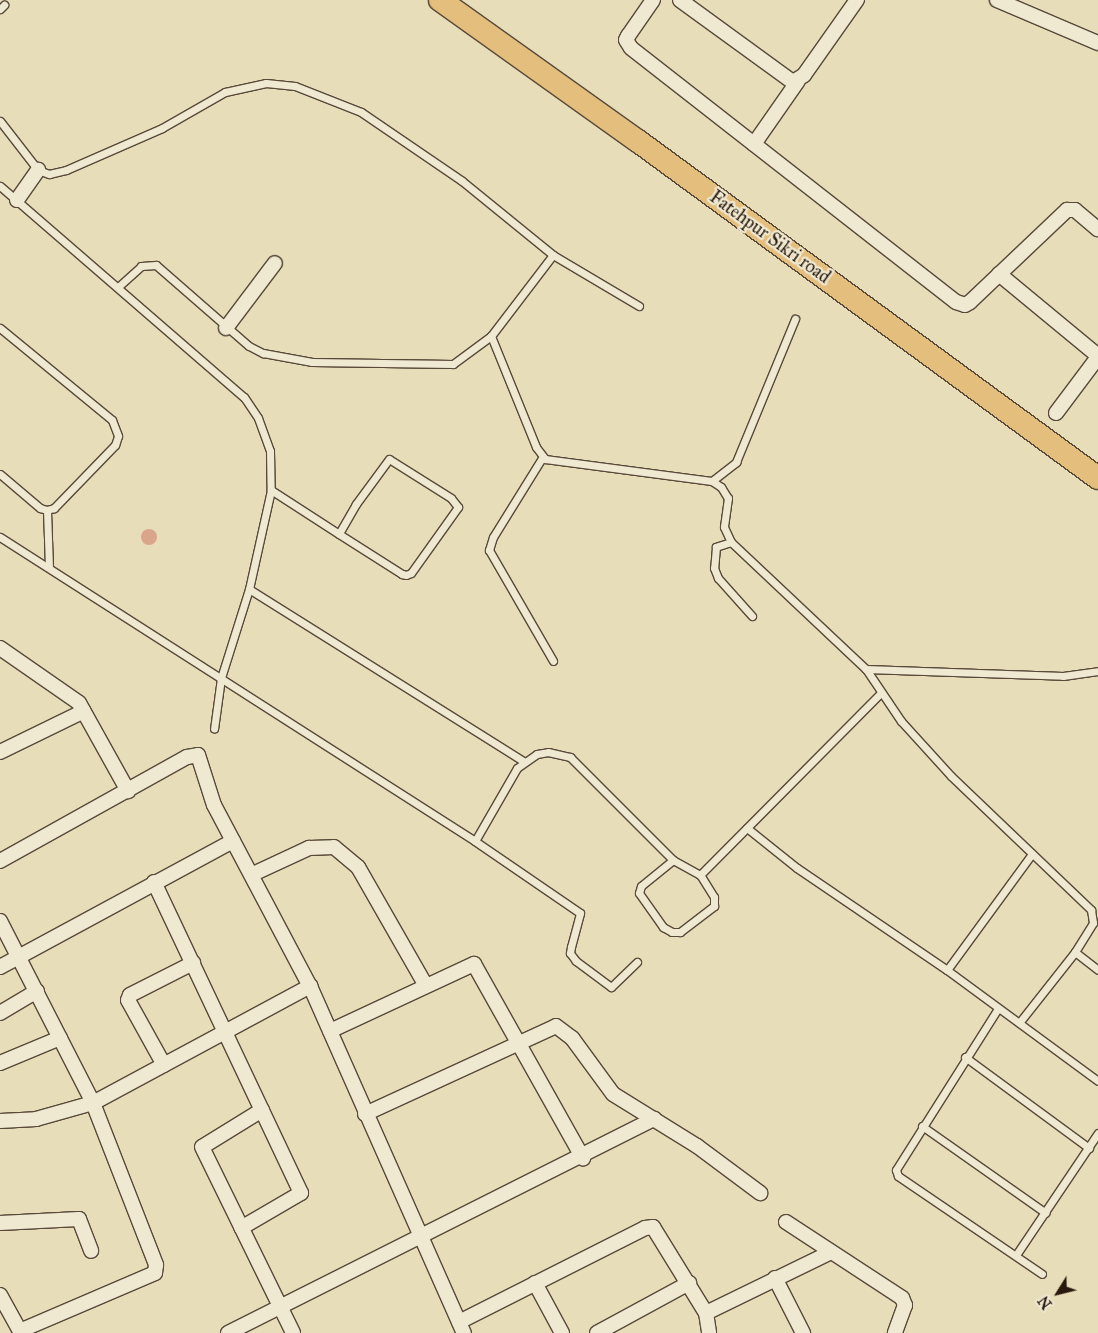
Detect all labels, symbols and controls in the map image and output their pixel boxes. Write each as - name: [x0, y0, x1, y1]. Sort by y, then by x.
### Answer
- street label: Fatehpur Sikri road: [706, 186, 834, 288]
- north arrow: [1033, 1268, 1083, 1318]
- text: N: [1035, 1292, 1056, 1312]

